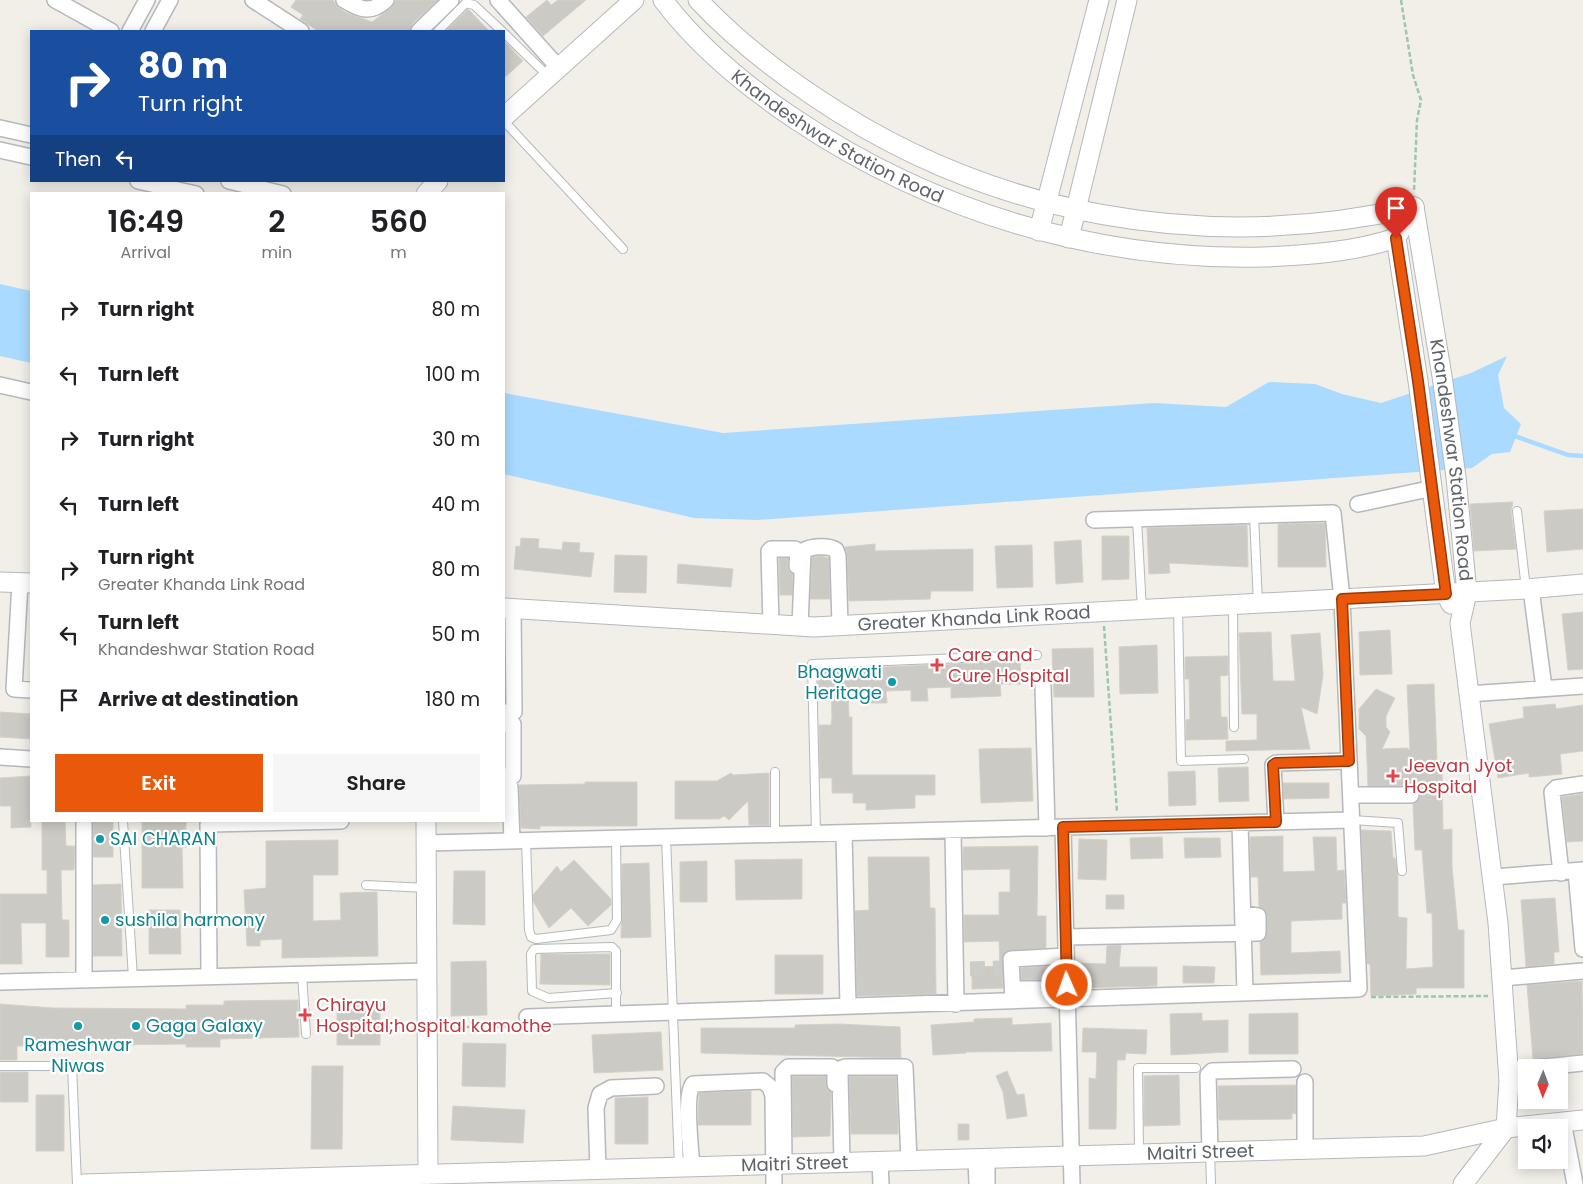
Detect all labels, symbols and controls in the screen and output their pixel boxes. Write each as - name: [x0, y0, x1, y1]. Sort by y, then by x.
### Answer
- text: 80 m: [138, 41, 228, 90]
- icon: right: [55, 50, 120, 115]
- street label: Khandeshwar Station Road: [726, 63, 947, 209]
- text: Turn right: [138, 88, 243, 119]
- icon: left: [111, 145, 139, 173]
- text: Then: [55, 146, 101, 173]
- pin: [1375, 187, 1417, 238]
- icon: arrive: [1382, 194, 1410, 222]
- text: 16:49: [107, 200, 184, 243]
- text: 2: [268, 200, 285, 243]
- text: 560: [370, 200, 428, 243]
- text: Arrival: [121, 241, 171, 264]
- text: min: [262, 241, 292, 264]
- text: m: [390, 241, 407, 264]
- icon: right: [55, 296, 83, 324]
- text: Turn right: [98, 296, 194, 323]
- text: 80 m: [431, 296, 480, 323]
- street label: Khandeshwar Station Road: [1424, 337, 1479, 582]
- icon: left: [55, 361, 83, 389]
- text: Turn left: [98, 361, 179, 388]
- text: 100 m: [425, 361, 480, 388]
- icon: right: [55, 426, 83, 454]
- text: Turn right: [98, 426, 194, 453]
- text: 30 m: [432, 426, 480, 453]
- icon: left: [55, 491, 83, 519]
- text: Turn left: [98, 491, 179, 518]
- text: 40 m: [431, 491, 480, 518]
- text: Turn right: [98, 544, 194, 571]
- icon: right: [55, 556, 83, 584]
- text: 80 m: [431, 556, 480, 583]
- text: Greater Khanda Link Road: [98, 573, 305, 596]
- street label: Greater Khanda Link Road: [857, 599, 1091, 637]
- text: Turn left: [98, 609, 179, 636]
- icon: left: [55, 621, 83, 649]
- text: 50 m: [431, 621, 480, 648]
- text: Khandeshwar Station Road: [98, 638, 315, 661]
- place label: Care and Cure Hospital: [948, 642, 1069, 688]
- marker: Care and Cure Hospital: [930, 658, 944, 672]
- place label: Bhagwati Heritage: [797, 659, 882, 705]
- marker: Bhagwati Heritage: [886, 676, 898, 688]
- icon: arrive: [55, 686, 83, 714]
- text: Arrive at destination: [98, 686, 299, 713]
- text: 180 m: [425, 686, 480, 713]
- place label: Jeevan Jyot Hospital: [1404, 753, 1512, 799]
- button: Exit: [55, 754, 263, 812]
- button: Share: [273, 754, 480, 812]
- marker: Jeevan Jyot Hospital: [1386, 769, 1400, 783]
- place label: SAI CHARAN: [110, 826, 216, 851]
- marker: SAI CHARAN: [94, 833, 106, 845]
- place label: sushila harmony: [115, 907, 265, 932]
- marker: sushila harmony: [99, 914, 111, 926]
- position arrow: [1040, 958, 1092, 1010]
- place label: Chirayu Hospital;hospital kamothe: [316, 992, 552, 1038]
- marker: Chirayu Hospital;hospital kamothe: [298, 1008, 312, 1022]
- place label: Gaga Galaxy: [146, 1013, 263, 1038]
- marker: Rameshwar Niwas: [72, 1020, 84, 1032]
- marker: Gaga Galaxy: [130, 1020, 142, 1032]
- place label: Rameshwar Niwas: [24, 1032, 132, 1078]
- north arrow: [1518, 1059, 1568, 1109]
- map controls: [1518, 1059, 1568, 1169]
- button: sound: [1518, 1119, 1568, 1169]
- street label: Maitri Street: [1147, 1138, 1255, 1166]
- street label: Maitri Street: [741, 1149, 849, 1177]

